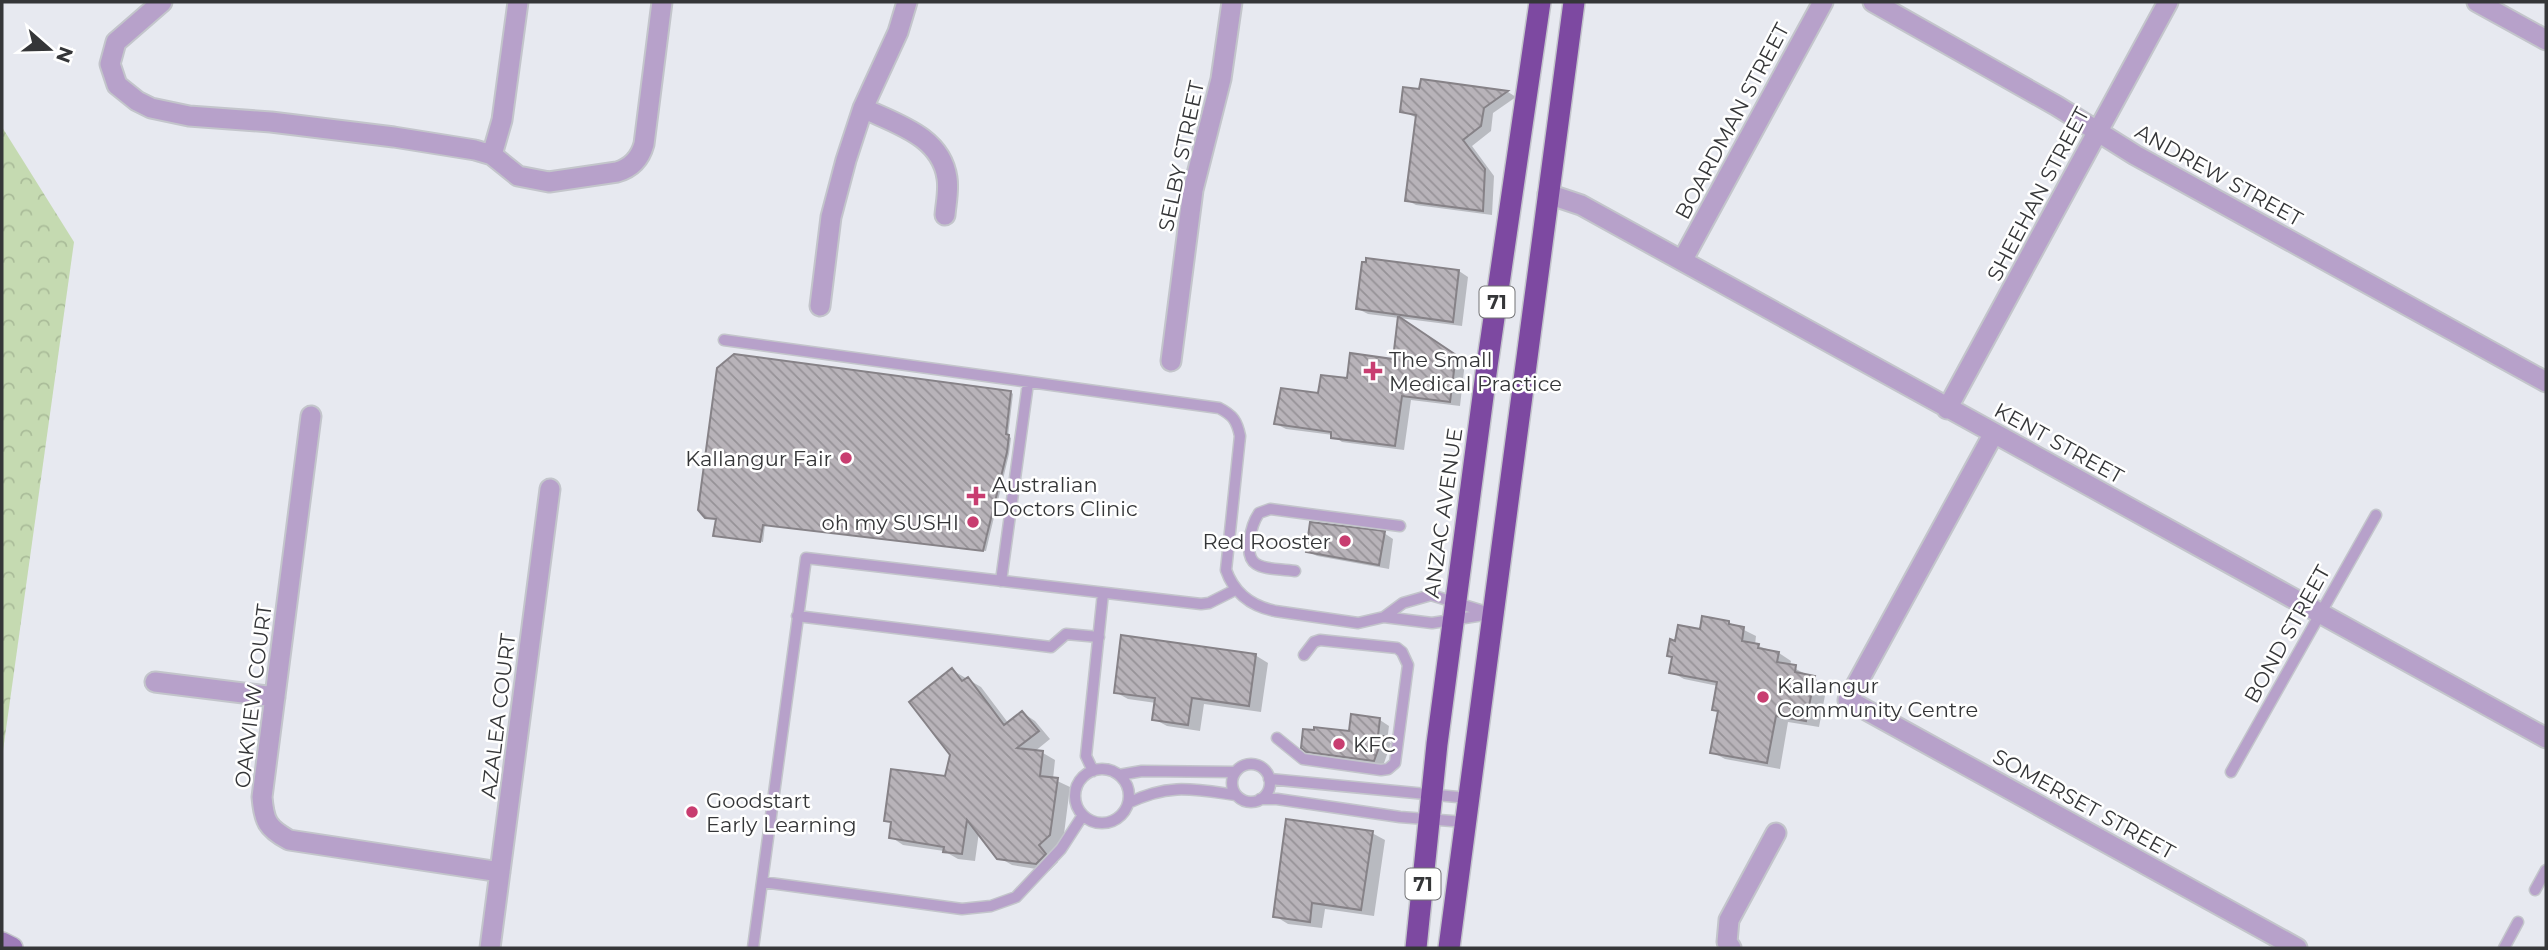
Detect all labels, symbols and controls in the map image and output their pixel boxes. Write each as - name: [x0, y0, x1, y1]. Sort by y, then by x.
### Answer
- north arrow: [14, 14, 84, 84]
- street label: BOARDMAN STREET: [1670, 19, 1794, 223]
- text: N: [51, 43, 78, 66]
- street label: SELBY STREET: [1153, 78, 1209, 234]
- street label: SHEEHAN STREET: [1982, 103, 2094, 285]
- street label: ANDREW STREET: [2131, 119, 2307, 231]
- road number: 71: [1480, 286, 1514, 318]
- place label: The Small Medical Practice: [1389, 347, 1562, 396]
- marker: The Small Medical Practice: [1363, 361, 1383, 381]
- street label: KENT STREET: [1990, 397, 2128, 489]
- street label: ANZAC AVENUE: [1419, 426, 1467, 600]
- place label: Kallangur Fair: [685, 446, 832, 471]
- marker: Kallangur Fair: [838, 450, 854, 466]
- place label: Australian Doctors Clinic: [992, 472, 1138, 521]
- marker: Australian Doctors Clinic: [966, 486, 986, 506]
- place label: oh my SUSHI: [821, 510, 959, 535]
- marker: oh my SUSHI: [965, 514, 981, 530]
- place label: Red Rooster: [1202, 529, 1331, 554]
- marker: Red Rooster: [1337, 533, 1353, 549]
- street label: BOND STREET: [2239, 561, 2335, 707]
- street label: OAKVIEW COURT: [229, 602, 277, 790]
- street label: AZALEA COURT: [475, 632, 521, 800]
- place label: Kallangur Community Centre: [1777, 673, 1978, 722]
- marker: Kallangur Community Centre: [1755, 689, 1771, 705]
- place label: KFC: [1353, 732, 1396, 757]
- marker: KFC: [1331, 736, 1347, 752]
- street label: SOMERSET STREET: [1989, 744, 2179, 864]
- place label: Goodstart Early Learning: [706, 788, 857, 837]
- marker: Goodstart Early Learning: [684, 804, 700, 820]
- road number: 71: [1406, 869, 1440, 900]

